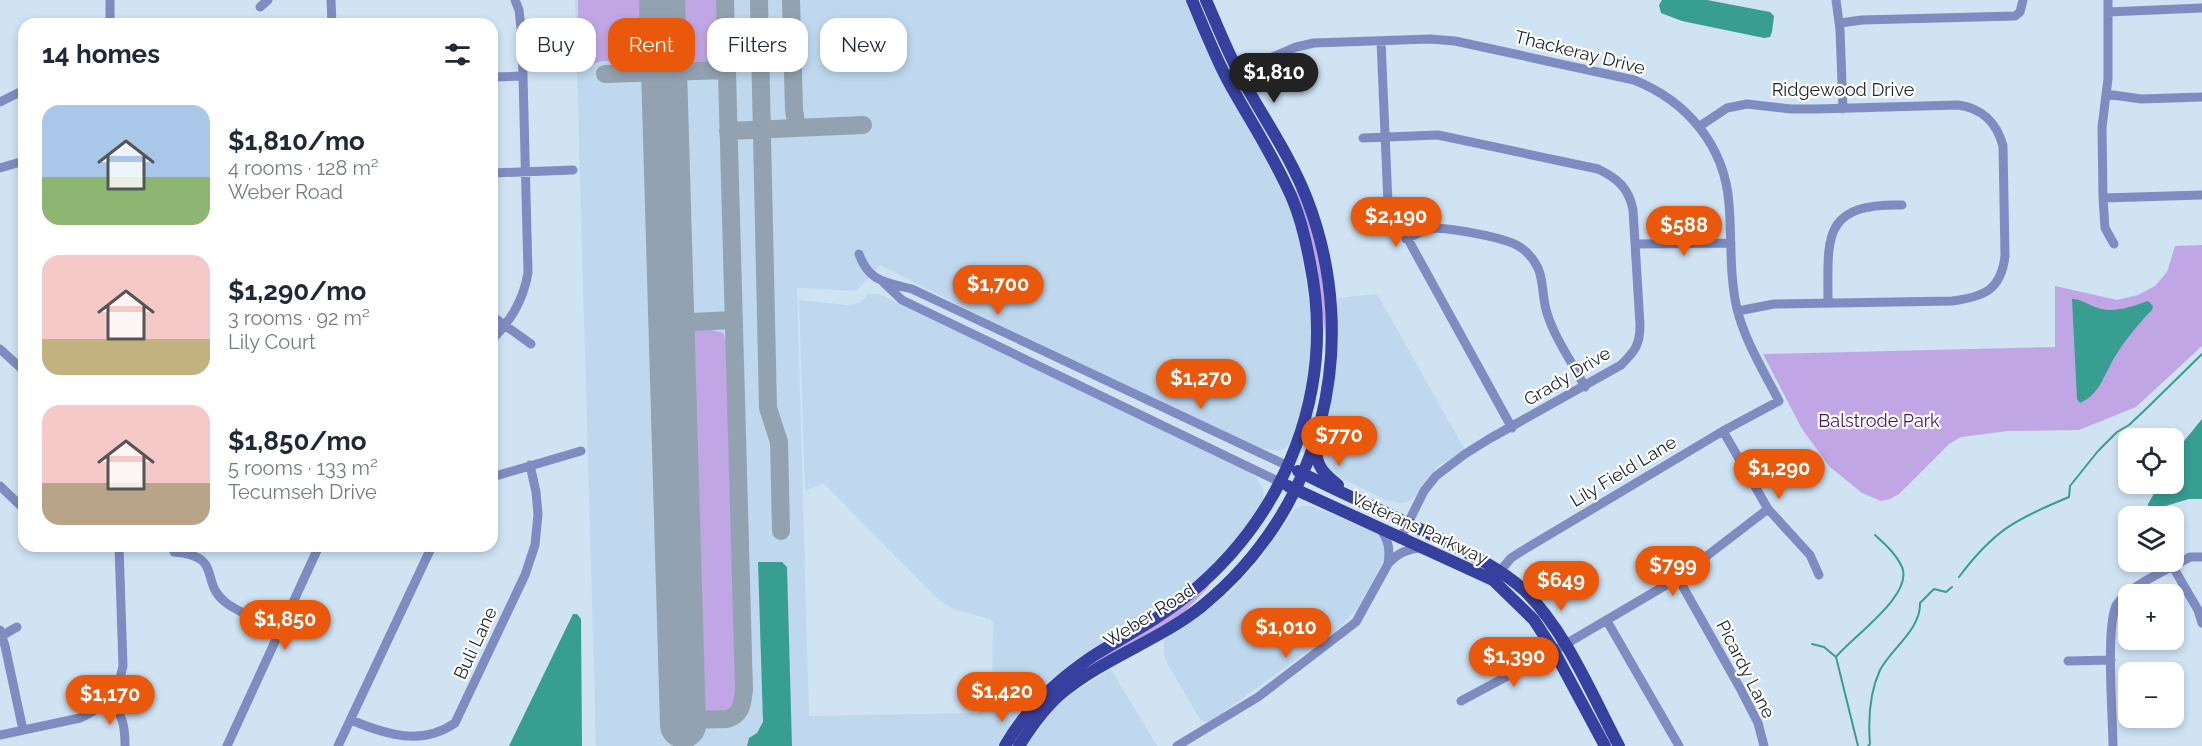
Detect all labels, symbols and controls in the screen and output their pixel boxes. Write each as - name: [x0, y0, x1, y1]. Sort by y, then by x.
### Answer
- chip: Buy: [516, 18, 596, 72]
- chip: Rent: [608, 18, 695, 72]
- chip: Filters: [707, 18, 808, 72]
- chip: New: [820, 18, 907, 72]
- street label: Thackeray Drive: [1513, 26, 1648, 78]
- icon: filters: [441, 38, 474, 71]
- text: 14 homes: [42, 39, 160, 69]
- pin: $1,810: [1225, 53, 1323, 104]
- text: $1,810: [1243, 60, 1305, 84]
- street label: Ridgewood Drive: [1772, 79, 1915, 100]
- text: $1,810/mo: [228, 126, 365, 156]
- icon: home: [90, 129, 162, 201]
- text: 4 rooms · 128 m²: [228, 156, 379, 180]
- text: Weber Road: [228, 180, 343, 204]
- pin: $2,190: [1347, 197, 1445, 248]
- text: $2,190: [1365, 204, 1427, 228]
- pin: $588: [1648, 206, 1720, 257]
- text: $588: [1660, 213, 1708, 237]
- pin: $1,700: [949, 265, 1047, 316]
- text: $1,700: [967, 272, 1029, 296]
- text: $1,290/mo: [228, 276, 366, 306]
- icon: home: [90, 279, 162, 351]
- text: 3 rooms · 92 m²: [228, 306, 370, 330]
- text: Lily Court: [228, 330, 316, 354]
- street label: Grady Drive: [1520, 342, 1614, 410]
- pin: $1,270: [1152, 359, 1250, 410]
- text: $1,270: [1170, 366, 1232, 390]
- park label: Balstrode Park: [1818, 410, 1940, 431]
- pin: $770: [1303, 416, 1375, 467]
- text: $770: [1315, 423, 1363, 447]
- text: $1,850/mo: [228, 426, 366, 456]
- map controls: [2118, 428, 2184, 728]
- button: locate: [2118, 428, 2184, 494]
- icon: home: [90, 429, 162, 501]
- street label: Lily Field Lane: [1566, 431, 1680, 511]
- pin: $1,290: [1730, 449, 1828, 500]
- text: 5 rooms · 133 m²: [228, 456, 378, 480]
- text: $1,290: [1748, 456, 1810, 480]
- text: Tecumseh Drive: [228, 480, 377, 504]
- street label: Veterans Parkway: [1348, 487, 1492, 569]
- button: layers: [2118, 506, 2184, 572]
- pin: $799: [1637, 546, 1709, 597]
- text: $799: [1649, 553, 1697, 577]
- pin: $649: [1525, 561, 1597, 612]
- text: $649: [1537, 568, 1585, 592]
- street label: Weber Road: [1100, 579, 1198, 651]
- button: +: [2118, 584, 2184, 650]
- pin: $1,850: [236, 600, 334, 651]
- street label: Buli Lane: [449, 603, 501, 683]
- text: $1,850: [254, 607, 316, 631]
- pin: $1,010: [1237, 608, 1335, 659]
- text: $1,010: [1255, 615, 1317, 639]
- street label: Picardy Lane: [1712, 616, 1780, 722]
- pin: $1,390: [1465, 637, 1563, 688]
- text: $1,390: [1483, 644, 1545, 668]
- button: −: [2118, 662, 2184, 728]
- pin: $1,420: [953, 672, 1051, 723]
- pin: $1,170: [61, 675, 159, 726]
- text: $1,420: [971, 679, 1033, 703]
- text: $1,170: [80, 682, 140, 706]

